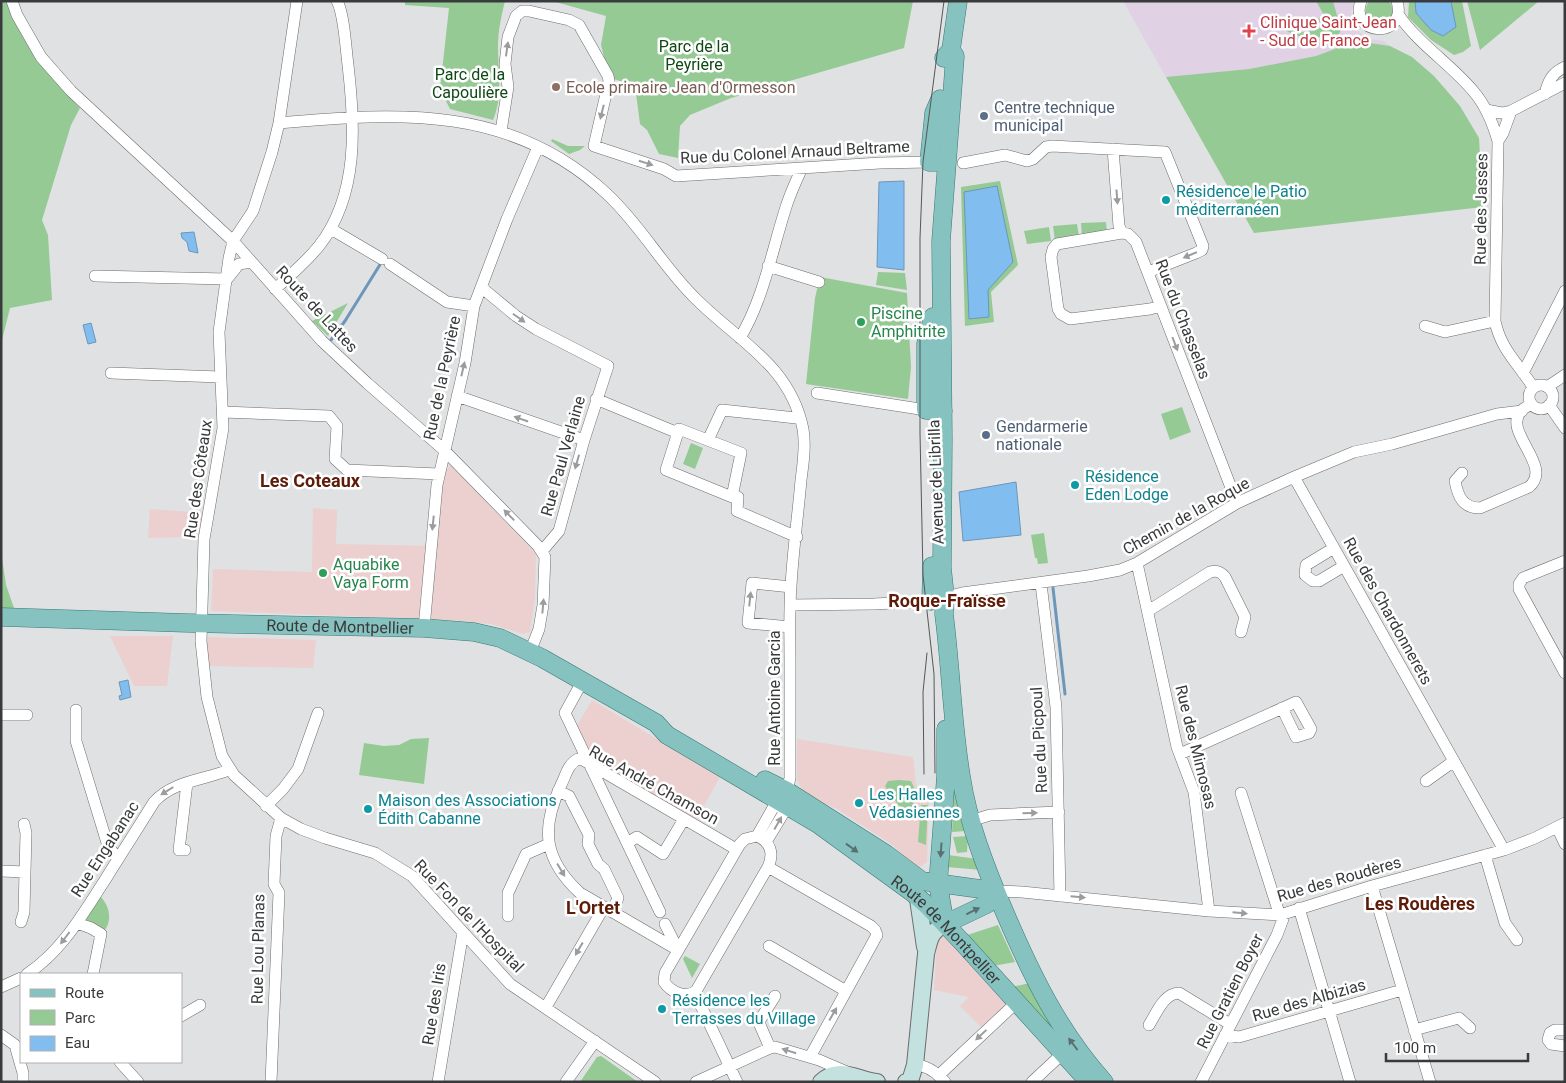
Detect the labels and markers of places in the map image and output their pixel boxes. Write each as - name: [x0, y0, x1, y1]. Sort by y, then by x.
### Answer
- place label: Clinique Saint-Jean - Sud de France: [1260, 13, 1397, 50]
- marker: Clinique Saint-Jean - Sud de France: [1242, 24, 1256, 38]
- place label: Ecole primaire Jean d'Ormesson: [566, 78, 796, 97]
- marker: Ecole primaire Jean d'Ormesson: [550, 81, 562, 93]
- place label: Centre technique municipal: [994, 98, 1115, 135]
- marker: Centre technique municipal: [978, 110, 990, 122]
- place label: Résidence le Patio méditerranéen: [1176, 182, 1307, 219]
- marker: Résidence le Patio méditerranéen: [1160, 194, 1172, 206]
- place label: Piscine Amphitrite: [871, 304, 945, 341]
- marker: Piscine Amphitrite: [855, 316, 867, 328]
- place label: Gendarmerie nationale: [996, 417, 1088, 454]
- marker: Gendarmerie nationale: [980, 429, 992, 441]
- place label: Résidence Eden Lodge: [1085, 467, 1169, 504]
- marker: Résidence Eden Lodge: [1069, 479, 1081, 491]
- place label: Aquabike Vaya Form: [333, 555, 409, 592]
- marker: Aquabike Vaya Form: [317, 567, 329, 579]
- place label: Les Halles Védasiennes: [869, 785, 960, 822]
- place label: Maison des Associations Édith Cabanne: [378, 791, 557, 828]
- marker: Les Halles Védasiennes: [853, 797, 865, 809]
- marker: Maison des Associations Édith Cabanne: [362, 803, 374, 815]
- place label: Résidence les Terrasses du Village: [672, 991, 816, 1028]
- marker: Résidence les Terrasses du Village: [656, 1003, 668, 1015]

